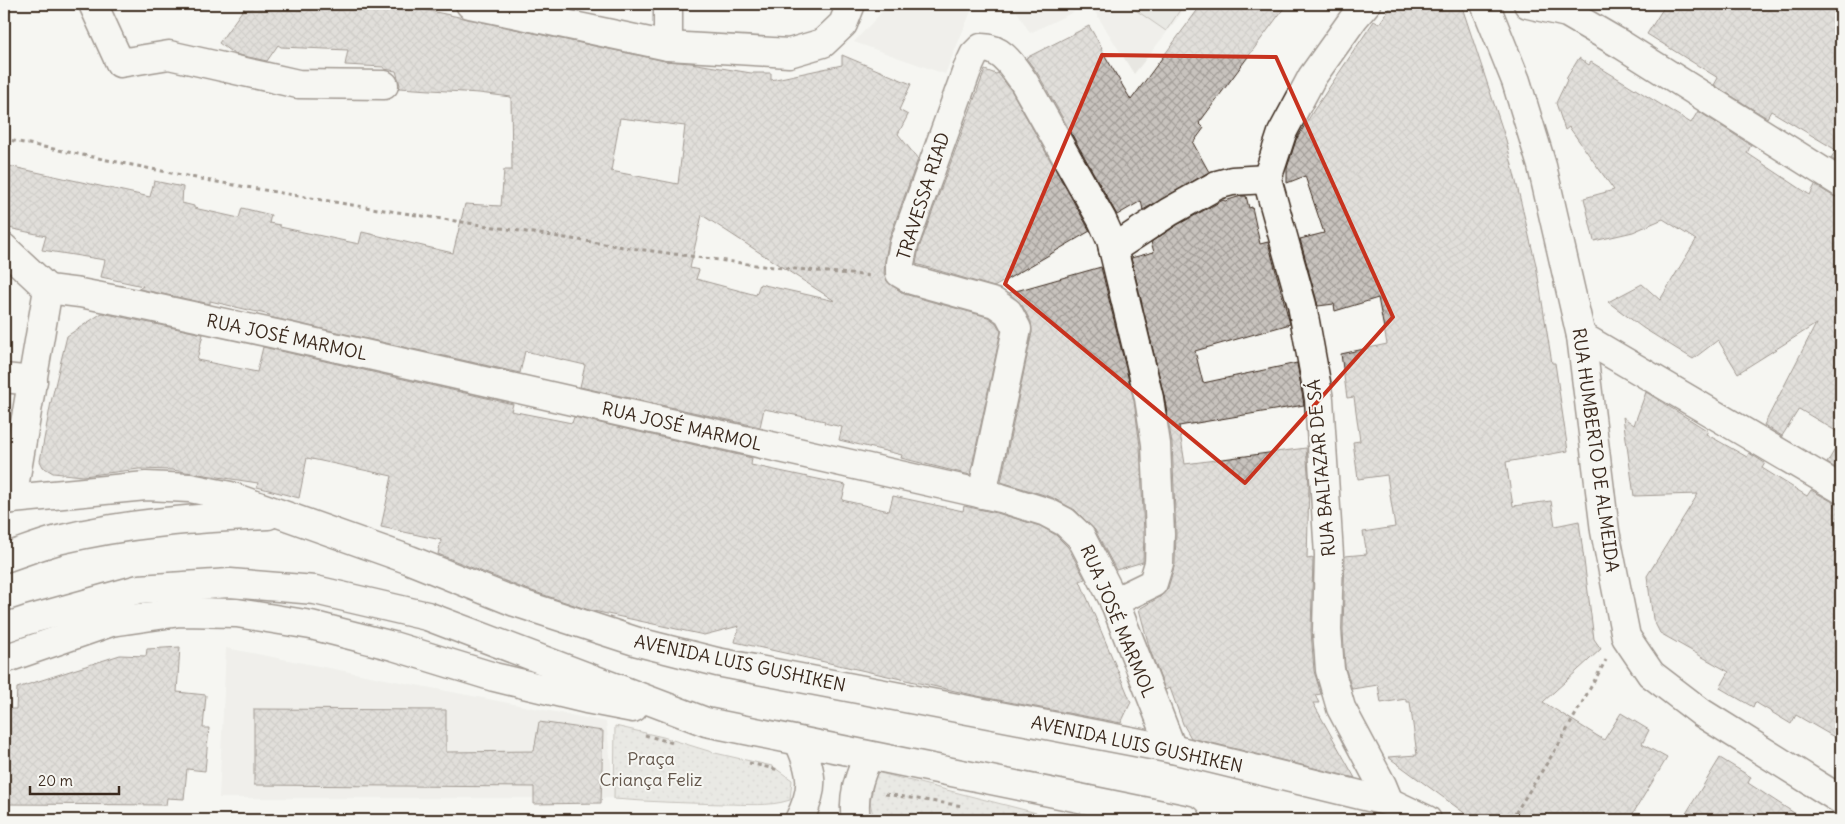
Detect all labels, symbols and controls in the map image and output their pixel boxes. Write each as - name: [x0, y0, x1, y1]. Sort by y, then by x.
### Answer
- street label: TRAVESSA RIAD: [892, 129, 954, 263]
- street label: RUA JOSÉ MARMOL: [205, 309, 370, 365]
- street label: RUA HUMBERTO DE ALMEIDA: [1567, 326, 1625, 574]
- street label: RUA BALTAZAR DE SÁ: [1302, 378, 1340, 558]
- street label: RUA JOSÉ MARMOL: [600, 396, 765, 456]
- street label: RUA JOSÉ MARMOL: [1075, 541, 1161, 701]
- street label: AVENIDA LUIS GUSHIKEN: [632, 629, 848, 697]
- street label: AVENIDA LUIS GUSHIKEN: [1029, 710, 1245, 778]
- park label: Praça Criança Feliz: [600, 747, 703, 791]
- scale bar: [30, 764, 119, 796]
- text: 20 m: [38, 771, 73, 790]

